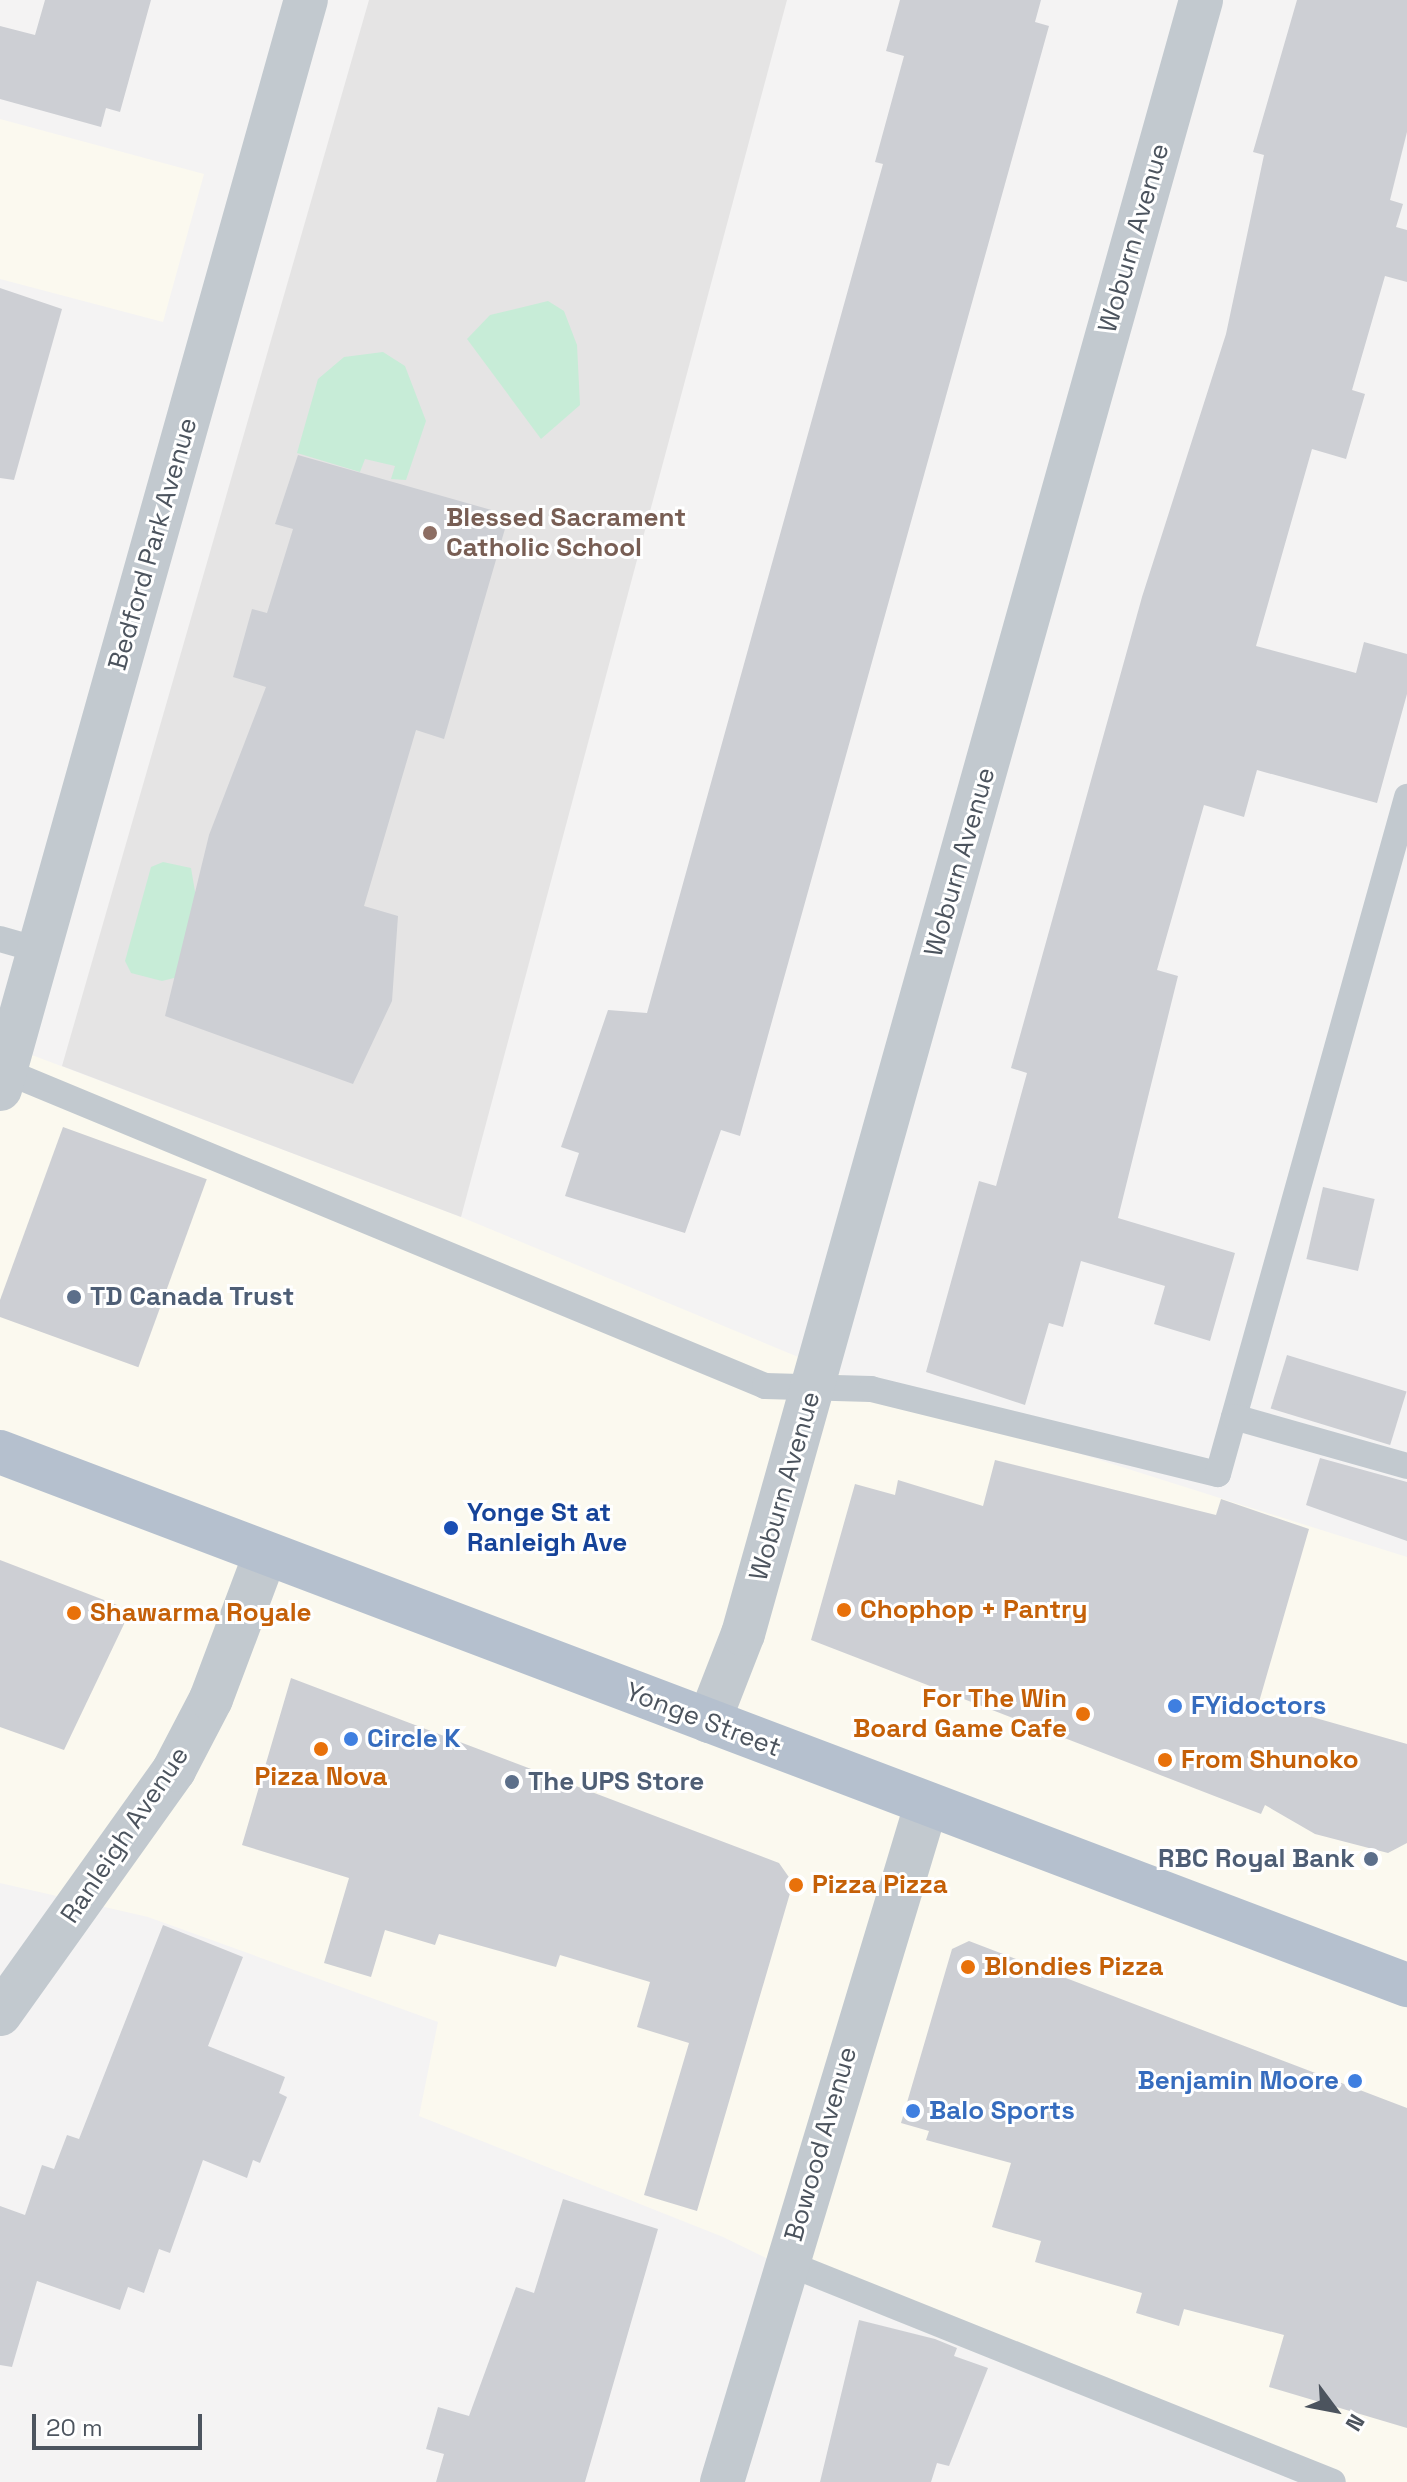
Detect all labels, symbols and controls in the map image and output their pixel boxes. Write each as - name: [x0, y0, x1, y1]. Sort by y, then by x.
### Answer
- street label: Woburn Avenue: [1092, 140, 1176, 336]
- street label: Bedford Park Avenue: [102, 414, 204, 674]
- place label: Blessed Sacrament Catholic School: [446, 502, 686, 564]
- marker: Blessed Sacrament Catholic School: [421, 524, 439, 542]
- street label: Woburn Avenue: [918, 764, 1002, 960]
- place label: TD Canada Trust: [90, 1281, 295, 1313]
- marker: TD Canada Trust: [65, 1288, 83, 1306]
- street label: Woburn Avenue: [743, 1388, 827, 1584]
- place label: Yonge St at Ranleigh Ave: [467, 1497, 628, 1558]
- marker: Yonge St at Ranleigh Ave: [442, 1519, 460, 1537]
- place label: Chophop + Pantry: [860, 1594, 1087, 1626]
- place label: Shawarma Royale: [90, 1597, 312, 1629]
- marker: Chophop + Pantry: [835, 1601, 853, 1619]
- marker: Shawarma Royale: [65, 1604, 83, 1622]
- street label: Yonge Street: [621, 1676, 785, 1764]
- place label: For The Win Board Game Cafe: [853, 1683, 1067, 1744]
- place label: FYidoctors: [1191, 1690, 1326, 1722]
- marker: FYidoctors: [1166, 1697, 1184, 1715]
- marker: For The Win Board Game Cafe: [1074, 1705, 1092, 1723]
- place label: Circle K: [367, 1723, 461, 1755]
- marker: Circle K: [342, 1730, 360, 1748]
- marker: Pizza Nova: [312, 1740, 330, 1758]
- street label: Ranleigh Avenue: [54, 1741, 196, 1929]
- place label: From Shunoko: [1181, 1744, 1359, 1776]
- marker: From Shunoko: [1156, 1751, 1174, 1769]
- place label: Pizza Nova: [254, 1761, 388, 1793]
- place label: The UPS Store: [528, 1766, 704, 1798]
- marker: The UPS Store: [503, 1773, 521, 1791]
- place label: RBC Royal Bank: [1158, 1843, 1355, 1875]
- marker: RBC Royal Bank: [1362, 1850, 1380, 1868]
- place label: Pizza Pizza: [812, 1869, 948, 1901]
- marker: Pizza Pizza: [787, 1876, 805, 1894]
- place label: Blondies Pizza: [984, 1951, 1163, 1983]
- marker: Blondies Pizza: [959, 1958, 977, 1976]
- street label: Bowood Avenue: [778, 2043, 864, 2245]
- place label: Benjamin Moore: [1137, 2065, 1339, 2097]
- marker: Benjamin Moore: [1346, 2072, 1364, 2090]
- place label: Balo Sports: [929, 2095, 1075, 2127]
- marker: Balo Sports: [904, 2102, 922, 2120]
- north arrow: [1295, 2370, 1375, 2450]
- scale bar: [36, 2398, 206, 2448]
- text: N: [1340, 2409, 1371, 2436]
- text: 20 m: [46, 2412, 103, 2443]

